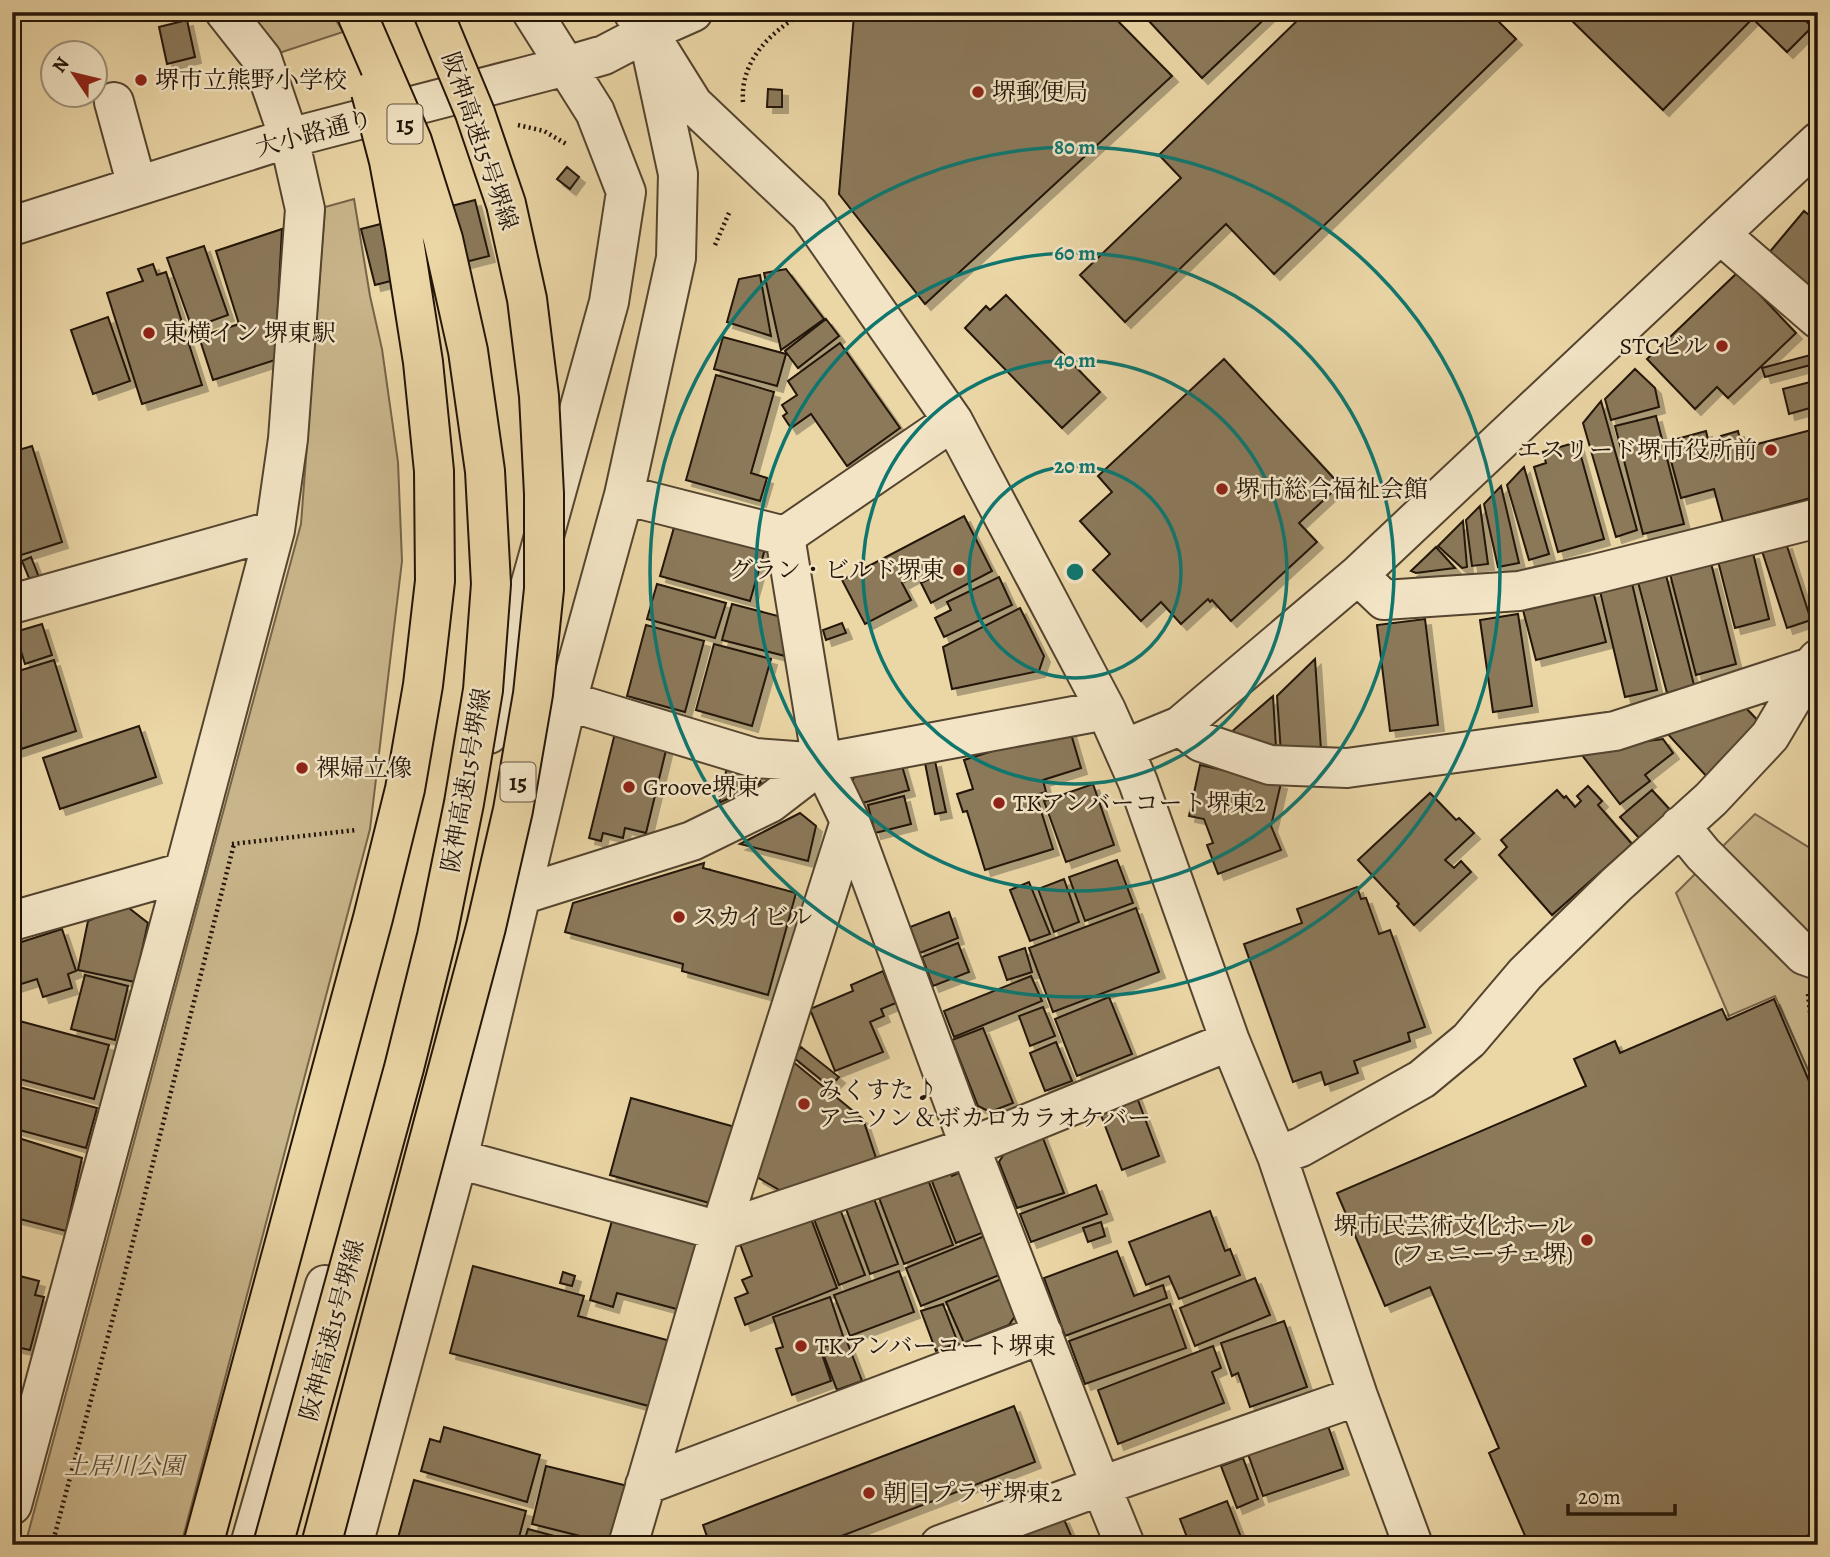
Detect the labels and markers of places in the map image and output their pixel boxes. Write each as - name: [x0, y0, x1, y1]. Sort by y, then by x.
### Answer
- place label: 堺市立熊野小学校: [155, 64, 347, 96]
- marker: 堺市立熊野小学校: [133, 72, 149, 88]
- place label: 堺郵便局: [992, 76, 1088, 108]
- marker: 堺郵便局: [970, 84, 986, 100]
- place label: 東横イン 堺東駅: [163, 317, 336, 349]
- marker: 東横イン 堺東駅: [141, 325, 157, 341]
- place label: STCビル: [1619, 330, 1708, 362]
- marker: STCビル: [1714, 338, 1730, 354]
- place label: エスリード堺市役所前: [1517, 434, 1757, 466]
- marker: エスリード堺市役所前: [1763, 442, 1779, 458]
- place label: 堺市総合福祉会館: [1236, 473, 1428, 505]
- marker: 堺市総合福祉会館: [1214, 481, 1230, 497]
- place label: グラン・ビルド堺東: [729, 554, 945, 586]
- centre of rings: [1063, 560, 1087, 584]
- marker: グラン・ビルド堺東: [951, 562, 967, 578]
- place label: 裸婦立像: [316, 752, 412, 784]
- marker: 裸婦立像: [294, 760, 310, 776]
- place label: Groove堺東: [643, 771, 760, 803]
- marker: Groove堺東: [621, 779, 637, 795]
- place label: TKアンバーコート堺東2: [1013, 787, 1266, 819]
- marker: TKアンバーコート堺東2: [991, 795, 1007, 811]
- place label: スカイビル: [693, 901, 812, 933]
- marker: スカイビル: [671, 909, 687, 925]
- place label: みくすた♪ アニソン＆ボカロカラオケバー: [818, 1074, 1151, 1134]
- marker: みくすた♪ アニソン＆ボカロカラオケバー: [796, 1096, 812, 1112]
- place label: 堺市民芸術文化ホール (フェニーチェ堺): [1333, 1210, 1573, 1270]
- marker: 堺市民芸術文化ホール (フェニーチェ堺): [1579, 1232, 1595, 1248]
- place label: TKアンバーコート堺東: [815, 1330, 1057, 1362]
- marker: TKアンバーコート堺東: [793, 1338, 809, 1354]
- place label: 朝日プラザ堺東2: [883, 1477, 1062, 1509]
- marker: 朝日プラザ堺東2: [861, 1485, 877, 1501]

